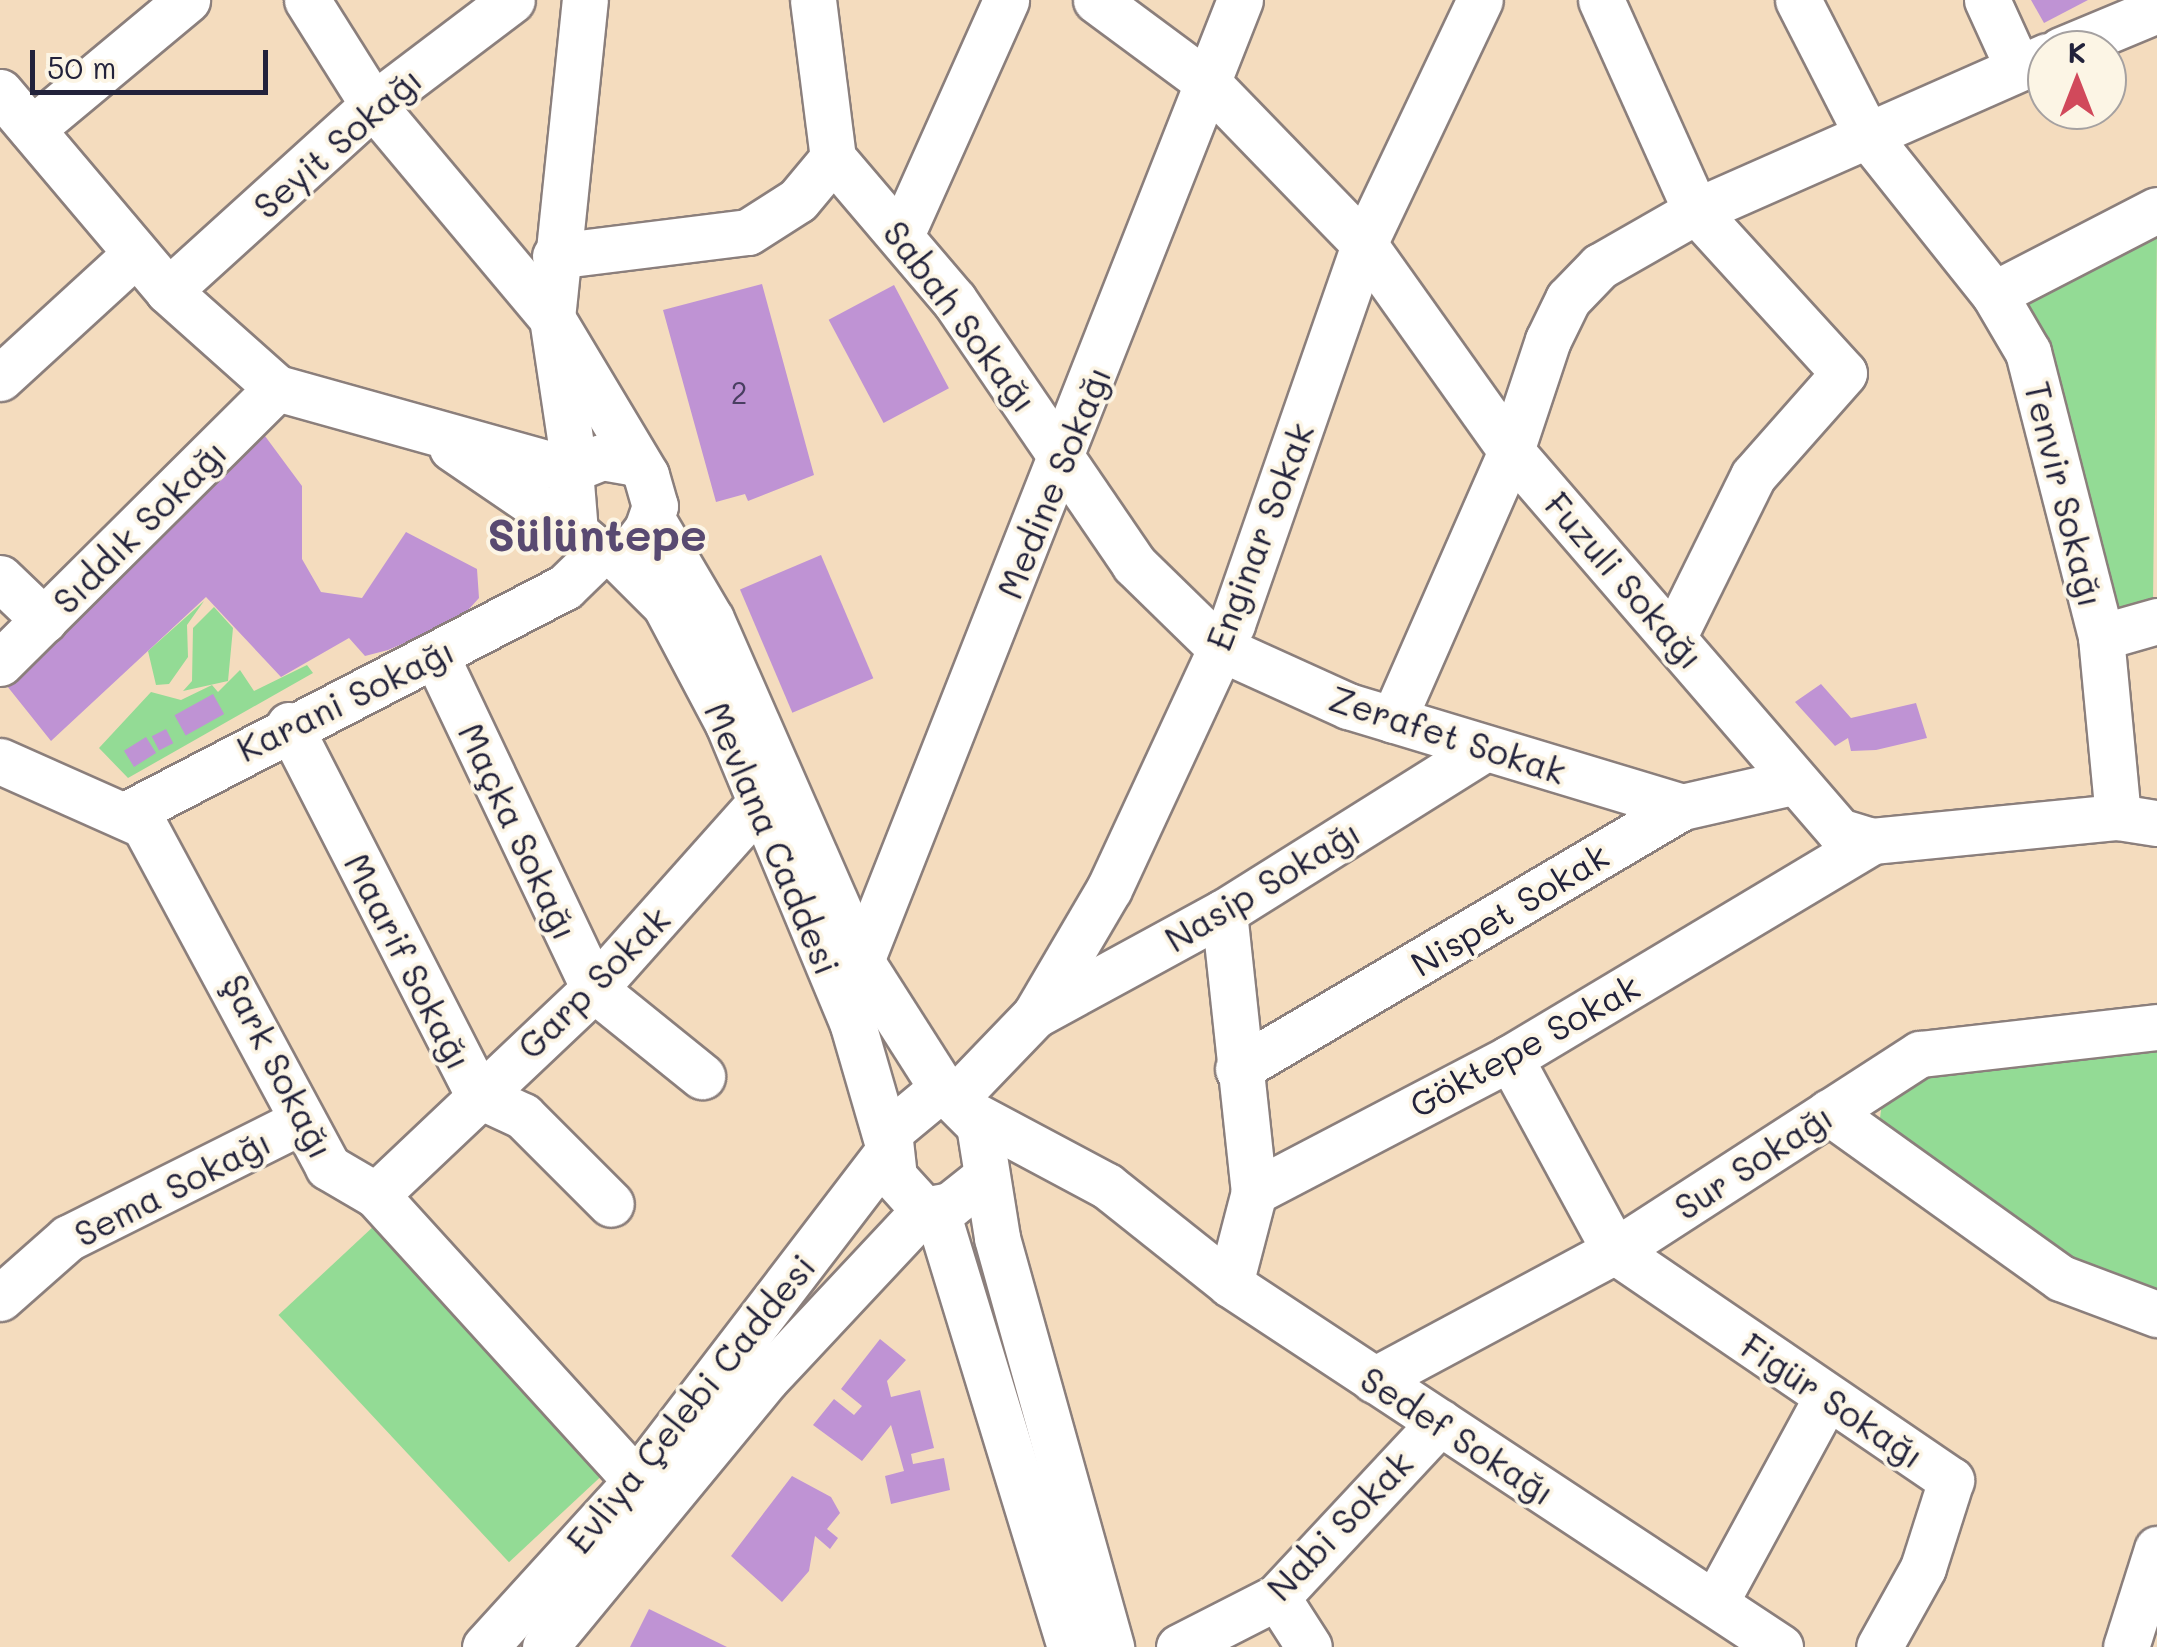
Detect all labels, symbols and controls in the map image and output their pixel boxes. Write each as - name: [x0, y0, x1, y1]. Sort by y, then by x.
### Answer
- scale bar: [35, 30, 272, 92]
- north arrow: [2027, 30, 2127, 130]
- text: K: [2068, 34, 2086, 70]
- text: 50 m: [47, 47, 117, 87]
- street label: Seyit Sokağı: [244, 58, 430, 226]
- street label: Sabah Sokağı: [875, 212, 1047, 420]
- street label: Medine Sokağı: [987, 360, 1119, 604]
- house number: 2: [731, 374, 747, 410]
- street label: Tenvir Sokağı: [2017, 377, 2113, 611]
- street label: Enginar Sokak: [1196, 417, 1322, 655]
- street label: Sıddık Sokağı: [44, 431, 234, 621]
- street label: Fuzuli Sokağı: [1537, 483, 1713, 677]
- district label: Sülüntepe: [487, 507, 707, 561]
- street label: Karani Sokağı: [230, 628, 460, 770]
- street label: Zerafet Sokak: [1325, 676, 1571, 792]
- street label: Mevlana Caddesi: [697, 696, 849, 980]
- street label: Maçka Sokağı: [451, 716, 587, 946]
- street label: Nasip Sokağı: [1157, 810, 1367, 960]
- street label: Nispet Sokak: [1403, 834, 1615, 984]
- street label: Maarif Sokağı: [337, 846, 481, 1076]
- street label: Garp Sokak: [508, 897, 678, 1067]
- street label: Göktepe Sokak: [1402, 965, 1646, 1125]
- street label: Şark Sokağı: [215, 967, 343, 1165]
- street label: Sur Sokağı: [1666, 1094, 1840, 1228]
- street label: Sema Sokağı: [67, 1120, 277, 1254]
- street label: Evliya Çelebi Caddesi: [557, 1246, 823, 1560]
- street label: Figür Sokağı: [1734, 1324, 1932, 1476]
- street label: Sedef Sokağı: [1353, 1357, 1563, 1513]
- street label: Nabi Sokak: [1257, 1442, 1421, 1608]

